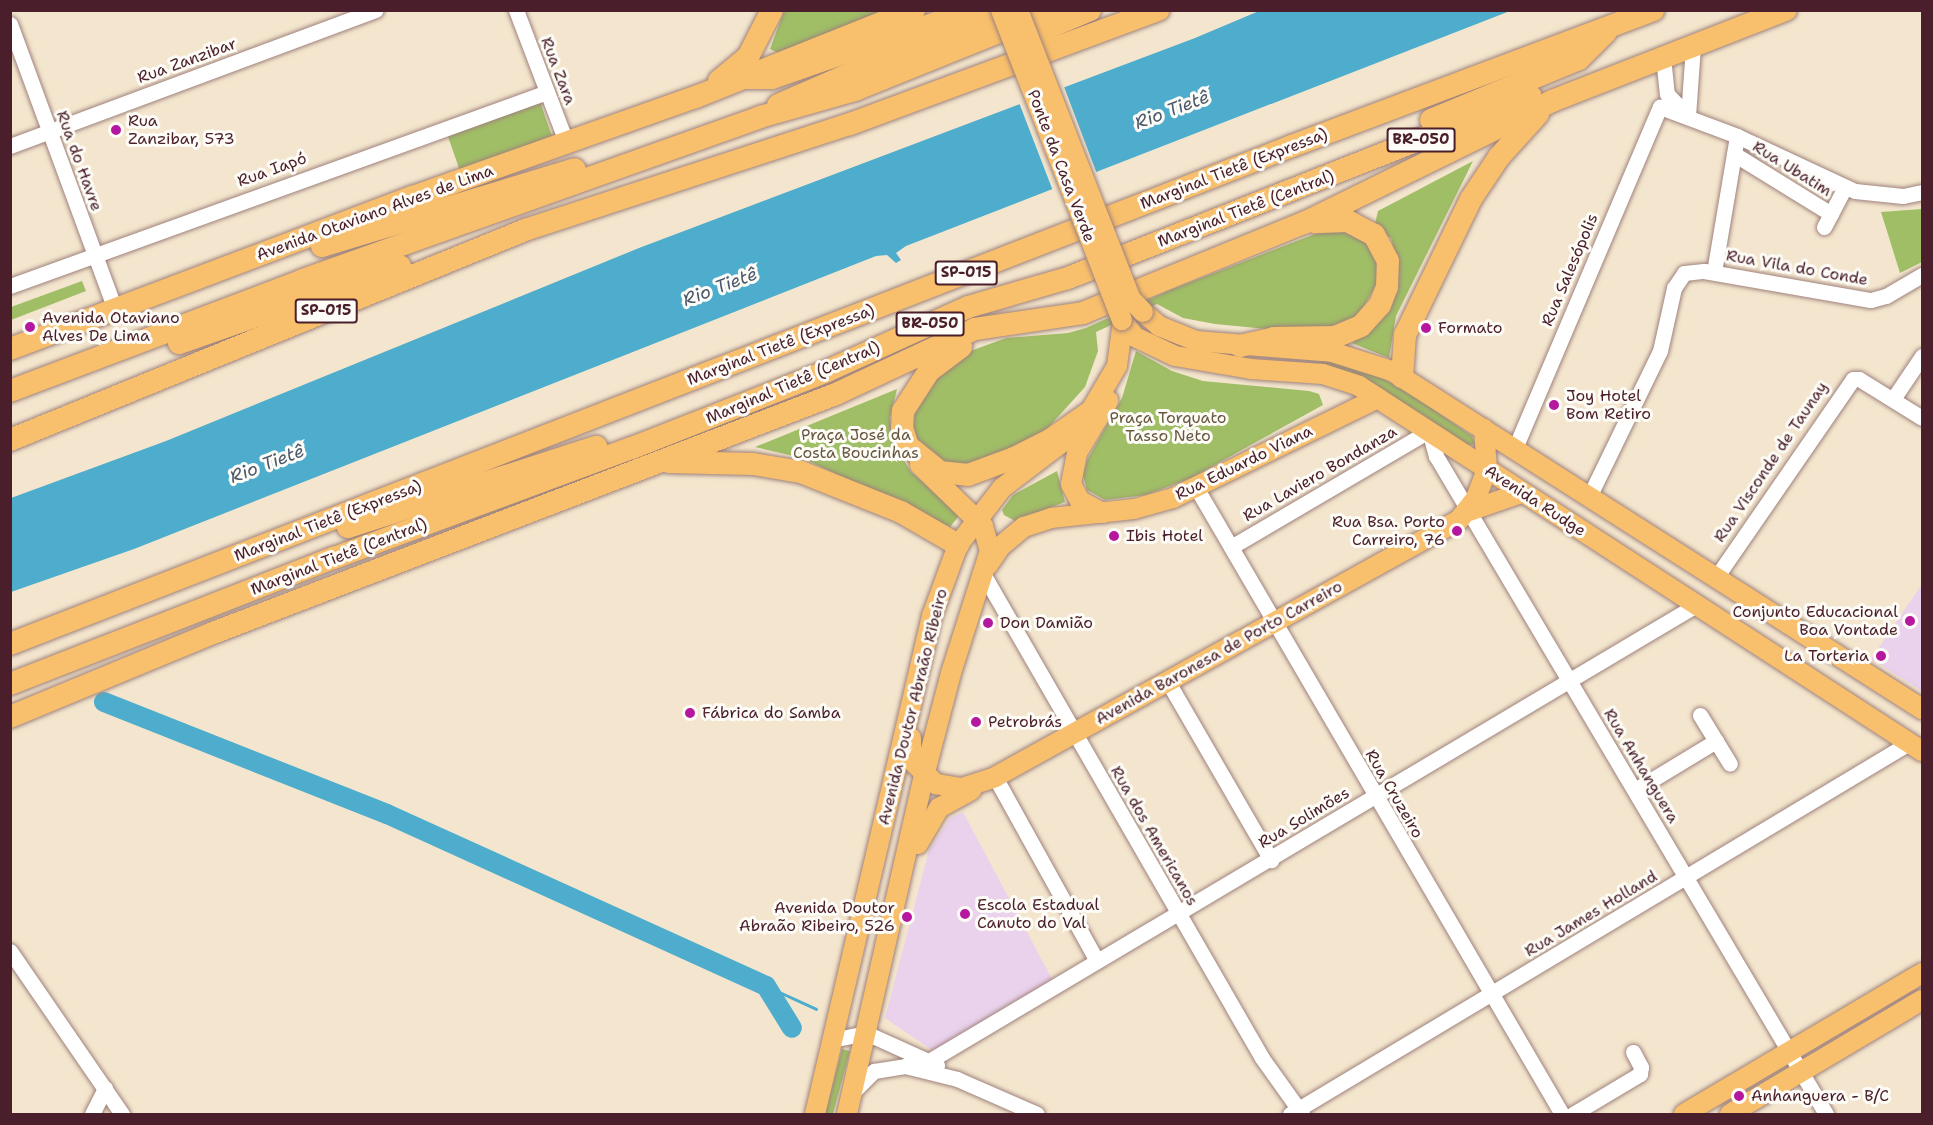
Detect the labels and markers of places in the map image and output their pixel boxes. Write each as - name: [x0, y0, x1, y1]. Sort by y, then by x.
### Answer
- place label: Rua Zanzibar, 573: [128, 111, 235, 149]
- marker: Rua Zanzibar, 573: [109, 123, 123, 137]
- place label: Avenida Otaviano Alves De Lima: [42, 308, 180, 346]
- place label: Formato: [1438, 318, 1502, 338]
- marker: Avenida Otaviano Alves De Lima: [23, 320, 37, 334]
- marker: Formato: [1419, 321, 1433, 335]
- place label: Joy Hotel Bom Retiro: [1566, 386, 1651, 424]
- marker: Joy Hotel Bom Retiro: [1547, 398, 1561, 412]
- place label: Rua Bsa. Porto Carreiro, 76: [1332, 512, 1445, 550]
- marker: Rua Bsa. Porto Carreiro, 76: [1450, 524, 1464, 538]
- place label: Ibis Hotel: [1126, 526, 1203, 546]
- marker: Ibis Hotel: [1107, 529, 1121, 543]
- place label: Conjunto Educacional Boa Vontade: [1732, 602, 1898, 640]
- place label: Don Damião: [1000, 613, 1093, 633]
- marker: Conjunto Educacional Boa Vontade: [1903, 614, 1917, 628]
- marker: Don Damião: [981, 616, 995, 630]
- place label: La Torteria: [1784, 646, 1869, 666]
- marker: La Torteria: [1874, 649, 1888, 663]
- place label: Fábrica do Samba: [702, 703, 841, 723]
- marker: Fábrica do Samba: [683, 706, 697, 720]
- place label: Petrobrás: [988, 712, 1062, 732]
- marker: Petrobrás: [969, 715, 983, 729]
- place label: Escola Estadual Canuto do Val: [977, 895, 1099, 933]
- place label: Avenida Doutor Abraão Ribeiro, 526: [739, 898, 895, 936]
- marker: Escola Estadual Canuto do Val: [958, 907, 972, 921]
- marker: Avenida Doutor Abraão Ribeiro, 526: [900, 910, 914, 924]
- place label: Anhanguera - B/C: [1751, 1086, 1889, 1106]
- marker: Anhanguera - B/C: [1732, 1089, 1746, 1103]

